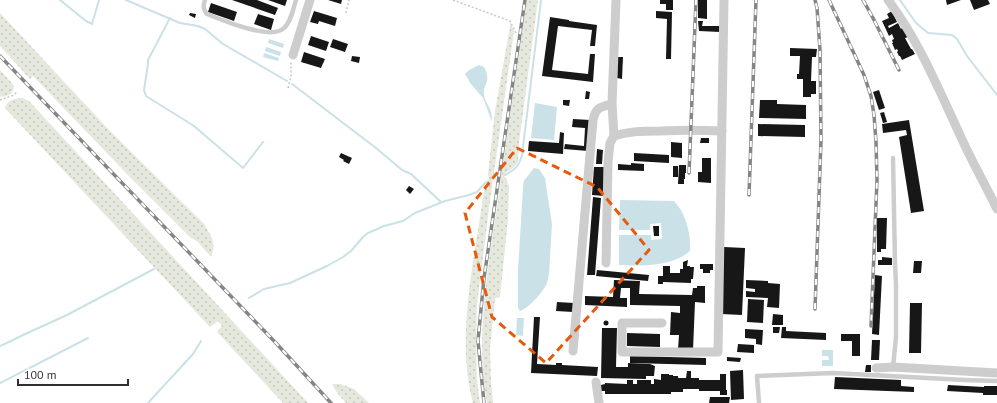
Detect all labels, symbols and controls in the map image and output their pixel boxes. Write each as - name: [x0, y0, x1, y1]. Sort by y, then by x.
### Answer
- scale bar: [18, 361, 128, 387]
- text: 100 m: [24, 367, 57, 382]

